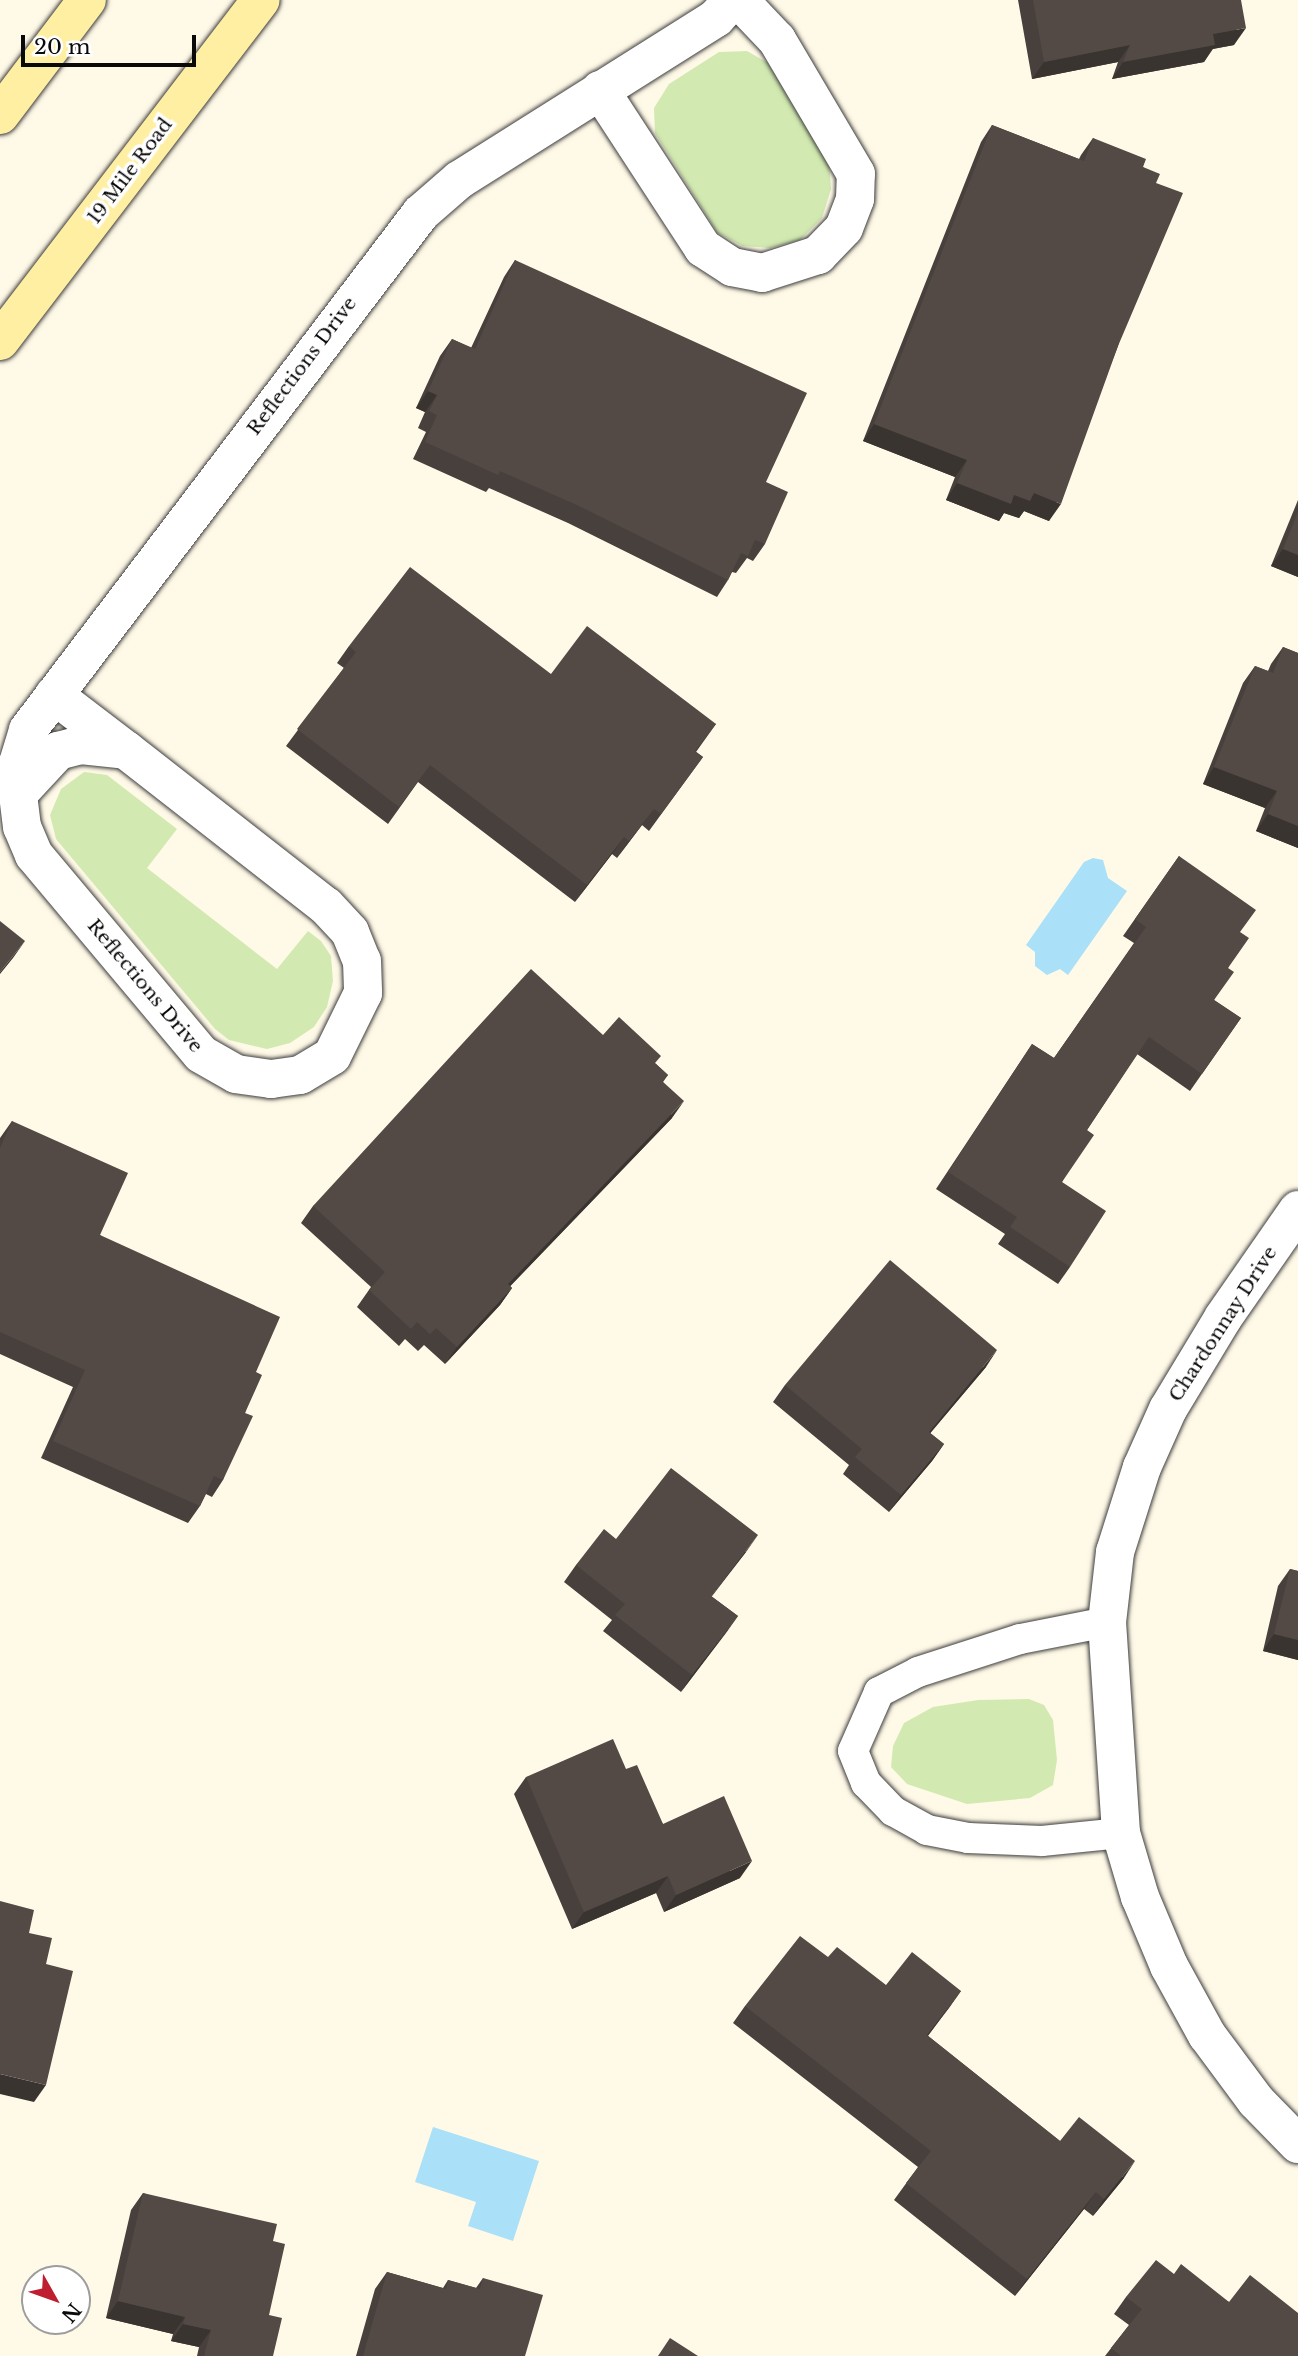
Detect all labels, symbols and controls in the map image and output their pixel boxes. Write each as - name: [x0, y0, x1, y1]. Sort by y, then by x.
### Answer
- scale bar: [24, 21, 200, 65]
- text: 20 m: [34, 34, 91, 60]
- street label: 19 Mile Road: [83, 114, 177, 228]
- street label: Reflections Drive: [243, 292, 361, 440]
- street label: Reflections Drive: [83, 915, 207, 1057]
- street label: Chardonnay Drive: [1164, 1242, 1282, 1406]
- north arrow: [21, 2265, 91, 2335]
- text: N: [56, 2298, 85, 2327]

